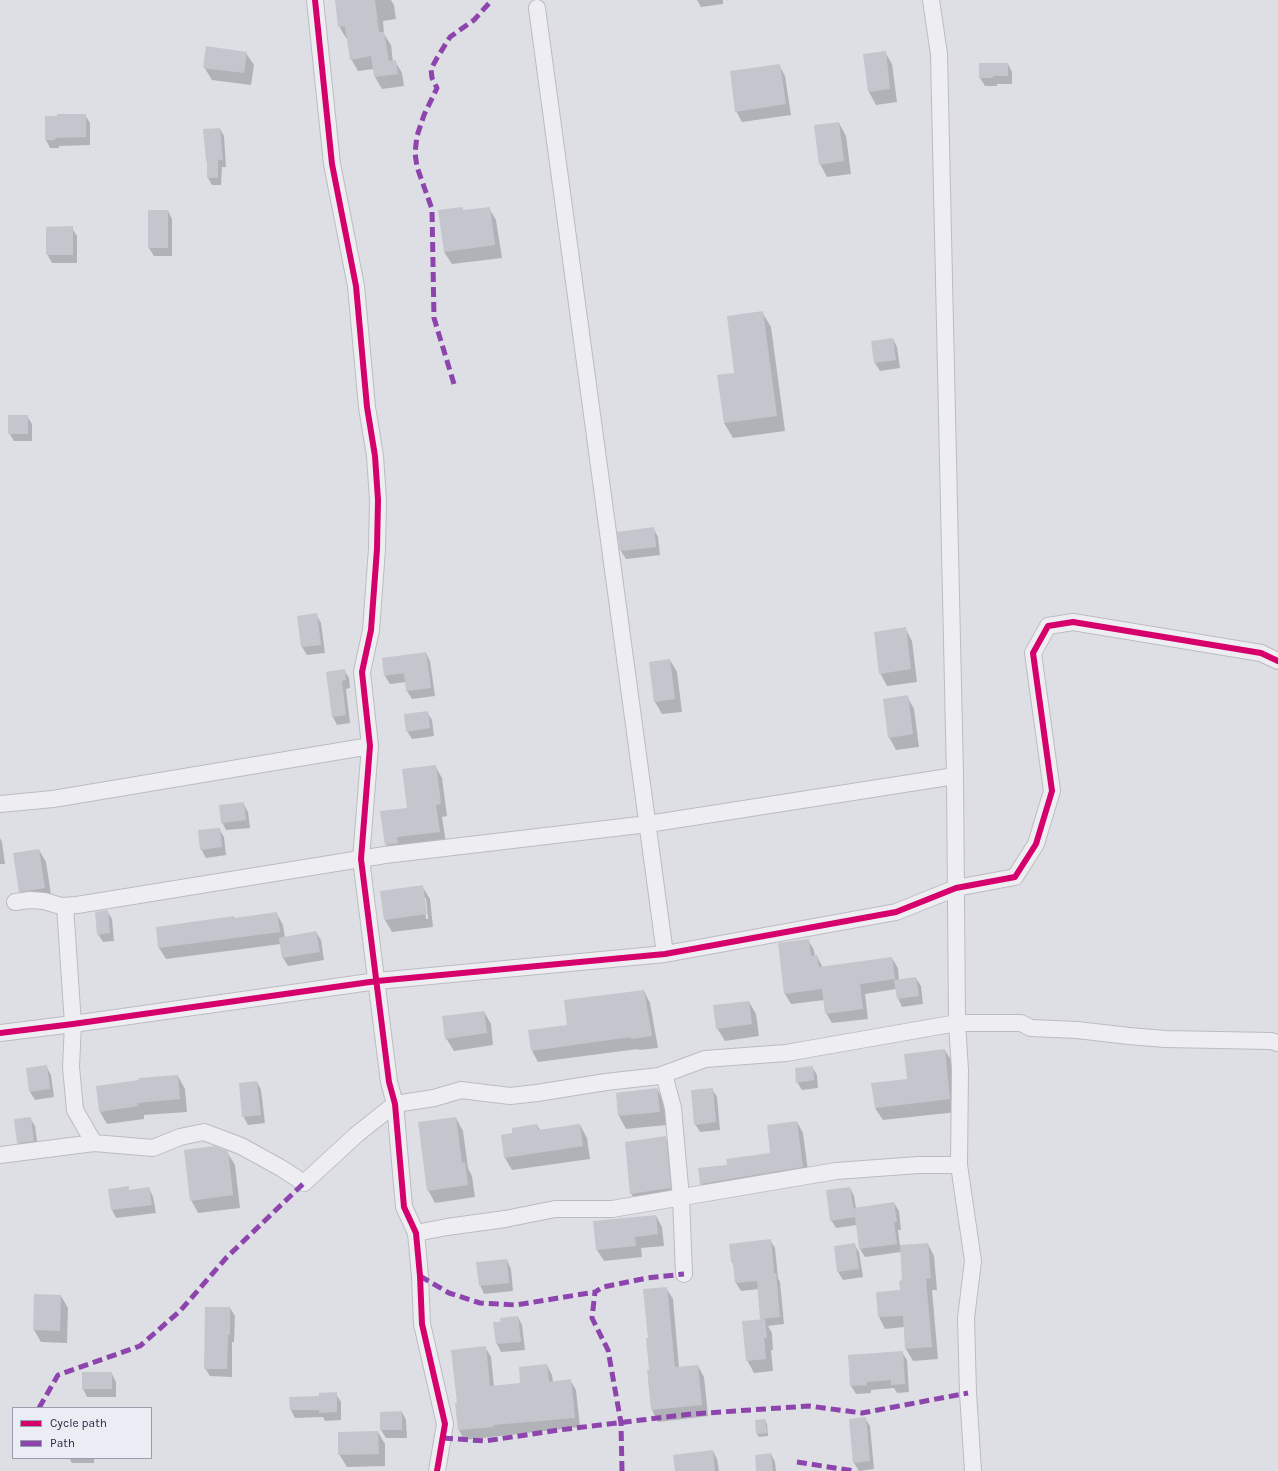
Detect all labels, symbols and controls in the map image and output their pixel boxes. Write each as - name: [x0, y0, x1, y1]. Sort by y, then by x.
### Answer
- legend: [12, 1407, 152, 1459]
- text: Cycle path: [50, 1416, 107, 1430]
- text: Path: [50, 1436, 75, 1450]

